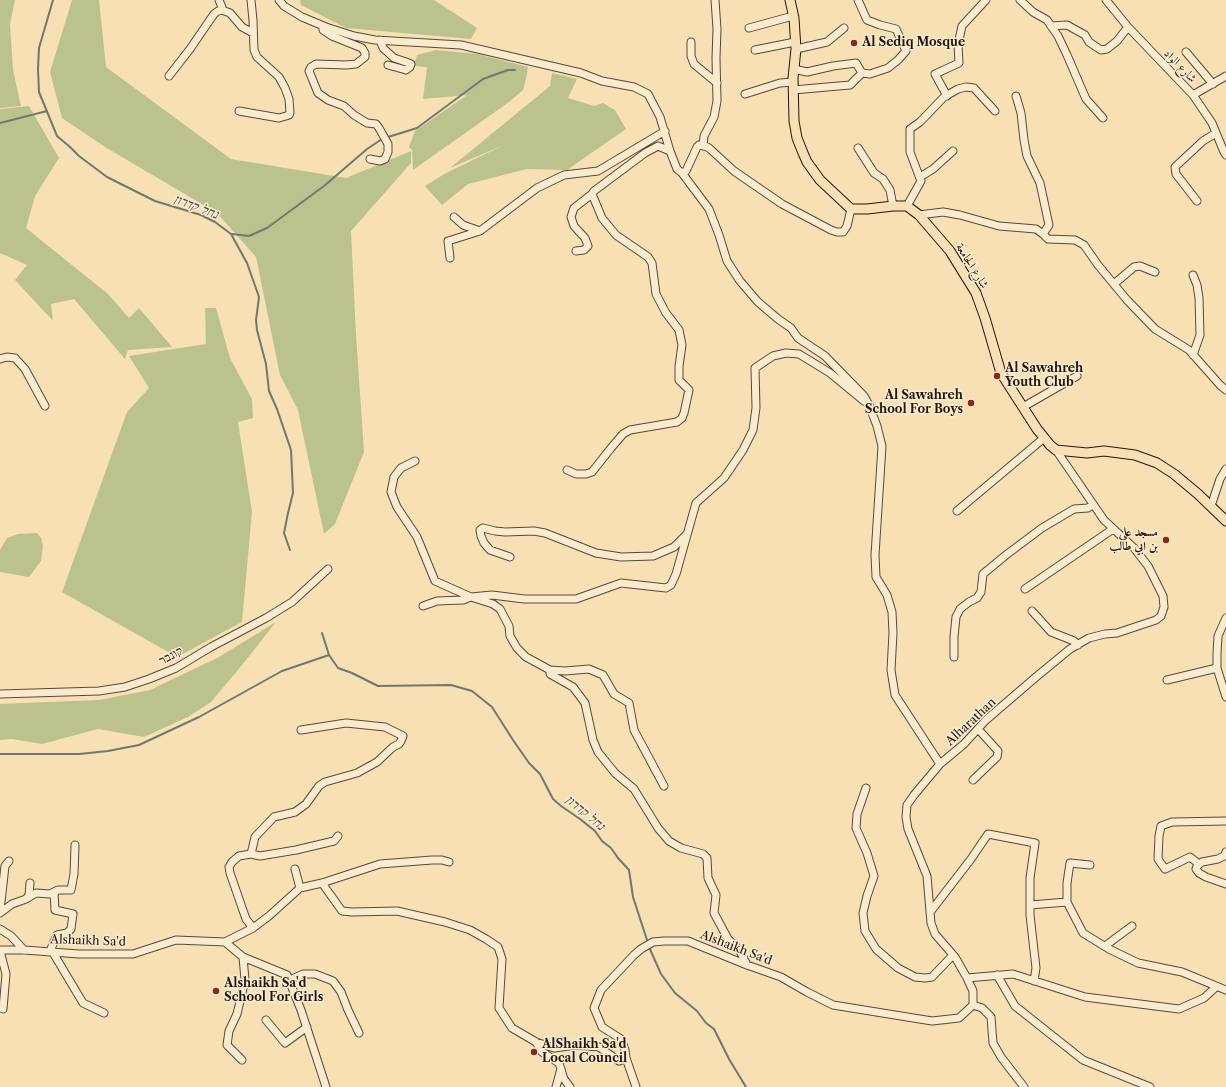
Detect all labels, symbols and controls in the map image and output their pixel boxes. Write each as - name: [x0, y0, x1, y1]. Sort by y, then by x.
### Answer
- place label: Al Sediq Mosque: [862, 36, 965, 50]
- marker: Al Sediq Mosque: [849, 38, 859, 48]
- street label: شارع الواد: [1161, 46, 1199, 86]
- water label: נחל קדרון: [172, 191, 220, 223]
- street label: شارع الجامعة: [952, 241, 992, 291]
- place label: Al Sawahreh Youth Club: [1005, 362, 1083, 390]
- marker: Al Sawahreh Youth Club: [992, 371, 1002, 381]
- place label: Al Sawahreh School For Boys: [865, 389, 963, 417]
- marker: Al Sawahreh School For Boys: [966, 398, 976, 408]
- place label: مسجد علي بن ابي طالب: [1109, 526, 1158, 554]
- marker: مسجد علي بن ابي طالب: [1161, 535, 1171, 545]
- street label: קונבר: [157, 644, 185, 668]
- street label: Alharathan: [943, 695, 999, 749]
- water label: נחל קדרון: [562, 792, 608, 834]
- street label: Alshaikh Sa'd: [698, 928, 774, 968]
- street label: Alshaikh Sa'd: [50, 932, 126, 950]
- place label: Alshaikh Sa'd School For Girls: [224, 977, 323, 1005]
- marker: Alshaikh Sa'd School For Girls: [211, 986, 221, 996]
- place label: AlShaikh Sa'd Local Council: [542, 1038, 627, 1066]
- marker: AlShaikh Sa'd Local Council: [529, 1047, 539, 1057]

